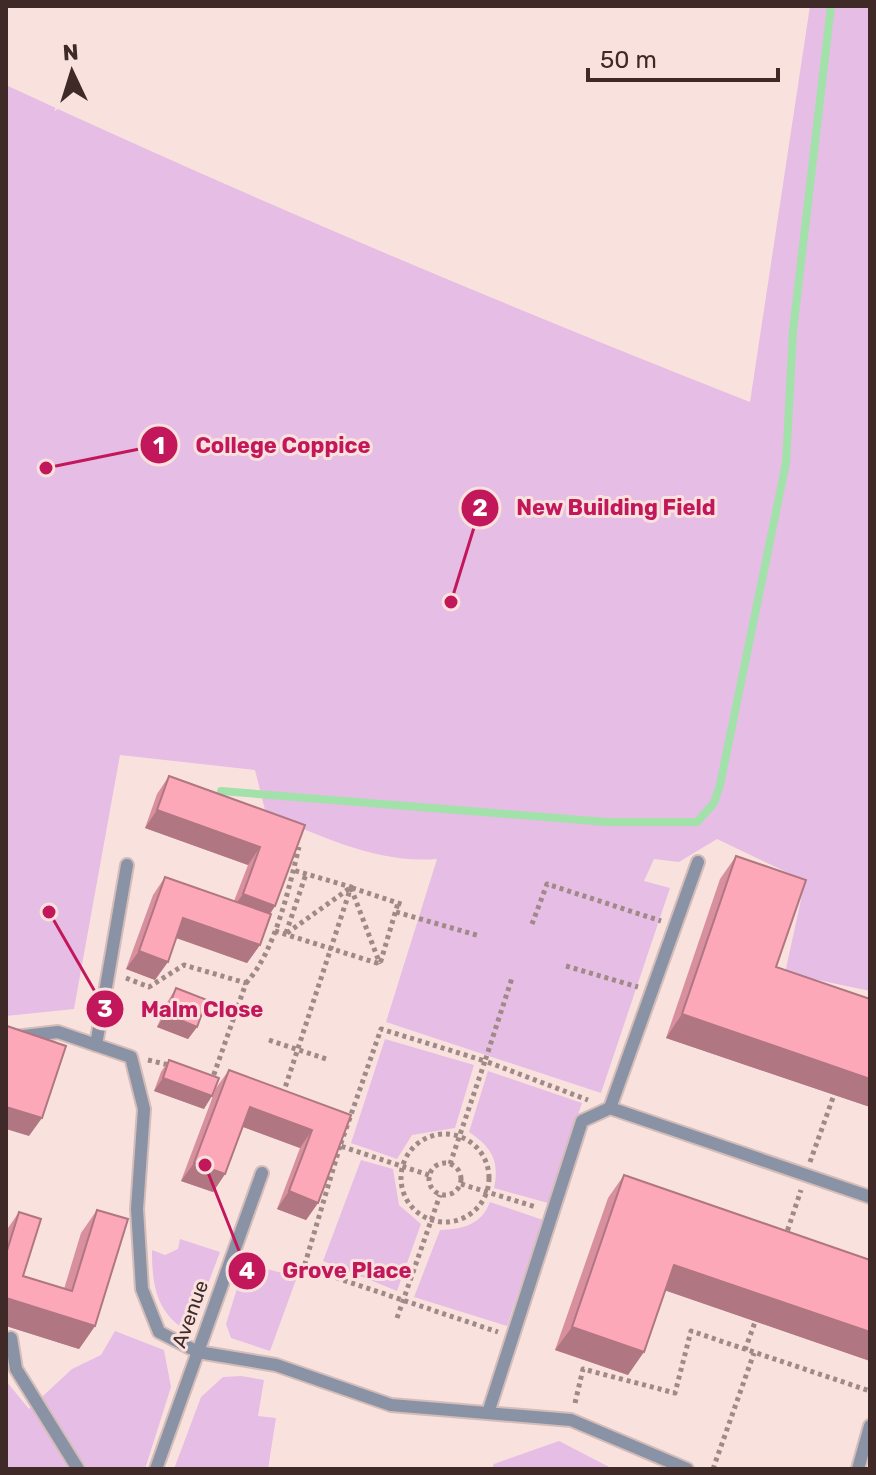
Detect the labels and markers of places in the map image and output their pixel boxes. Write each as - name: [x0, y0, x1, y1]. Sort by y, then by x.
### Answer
- callout: College Coppice: [139, 422, 387, 468]
- callout: New Building Field: [460, 485, 732, 531]
- callout: Malm Close: [85, 986, 279, 1032]
- callout: Grove Place: [227, 1248, 428, 1294]

